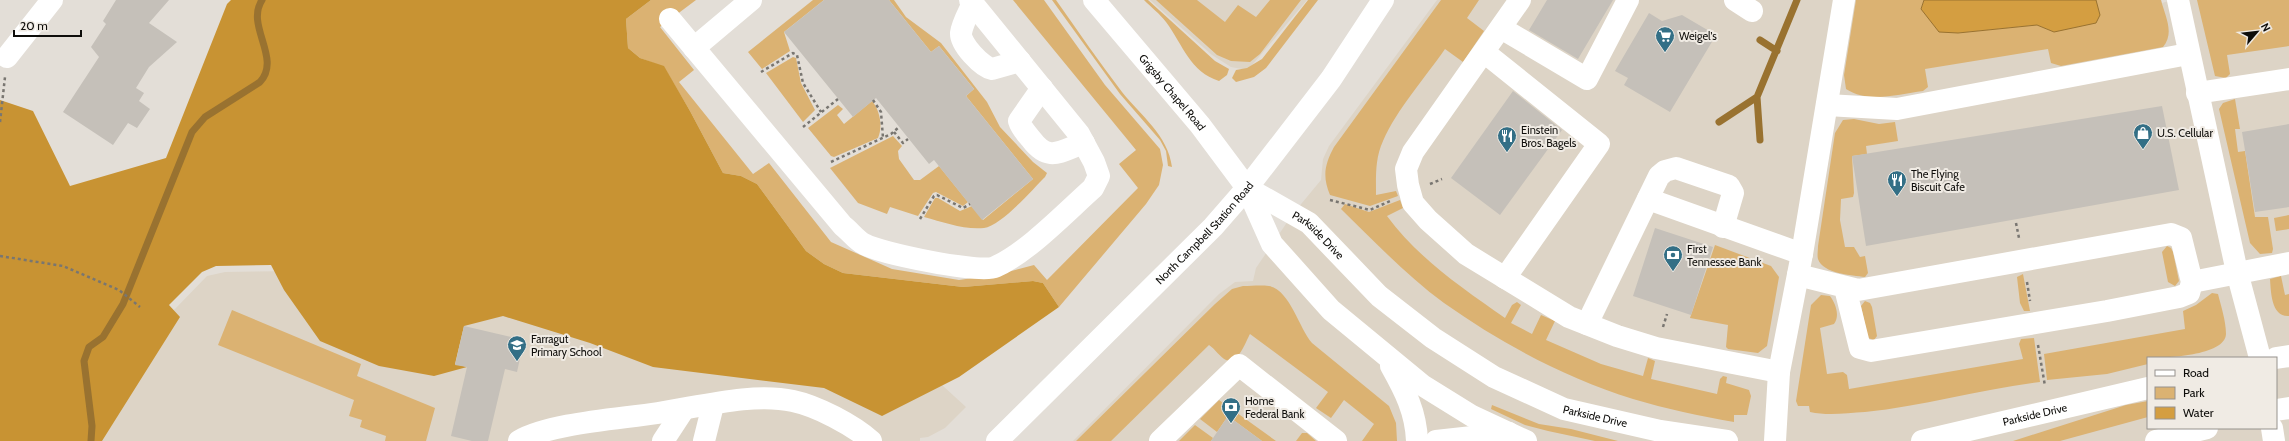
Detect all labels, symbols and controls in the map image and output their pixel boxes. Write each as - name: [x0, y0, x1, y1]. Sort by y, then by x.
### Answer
- scale bar: [14, 12, 81, 38]
- north arrow: [2237, 12, 2277, 52]
- text: 20 m: [20, 18, 48, 33]
- text: N: [2258, 21, 2274, 34]
- supermarket icon: Weigel's: [1654, 25, 1676, 53]
- place label: Weigel's: [1679, 29, 1717, 43]
- street label: Grigsby Chapel Road: [1136, 51, 1209, 133]
- shop icon: U.S. Cellular: [2132, 122, 2154, 150]
- place label: Einstein Bros. Bagels: [1521, 123, 1577, 150]
- restaurant icon: Einstein Bros. Bagels: [1496, 125, 1518, 153]
- place label: U.S. Cellular: [2157, 126, 2213, 140]
- place label: The Flying Biscuit Cafe: [1911, 167, 1965, 194]
- restaurant icon: The Flying Biscuit Cafe: [1886, 169, 1908, 197]
- street label: North Campbell Station Road: [1152, 179, 1256, 287]
- street label: Parkside Drive: [1290, 208, 1347, 263]
- place label: First Tennessee Bank: [1687, 242, 1761, 269]
- bank icon: First Tennessee Bank: [1662, 244, 1684, 272]
- place label: Farragut Primary School: [531, 332, 602, 359]
- school or university icon: Farragut Primary School: [506, 334, 528, 362]
- legend: [2147, 357, 2277, 429]
- text: Road: [2183, 365, 2209, 380]
- text: Park: [2183, 385, 2205, 400]
- place label: Home Federal Bank: [1245, 394, 1304, 421]
- bank icon: Home Federal Bank: [1220, 396, 1242, 424]
- street label: Parkside Drive: [2001, 400, 2069, 429]
- street label: Parkside Drive: [1561, 402, 1629, 430]
- text: Water: [2183, 405, 2214, 420]

